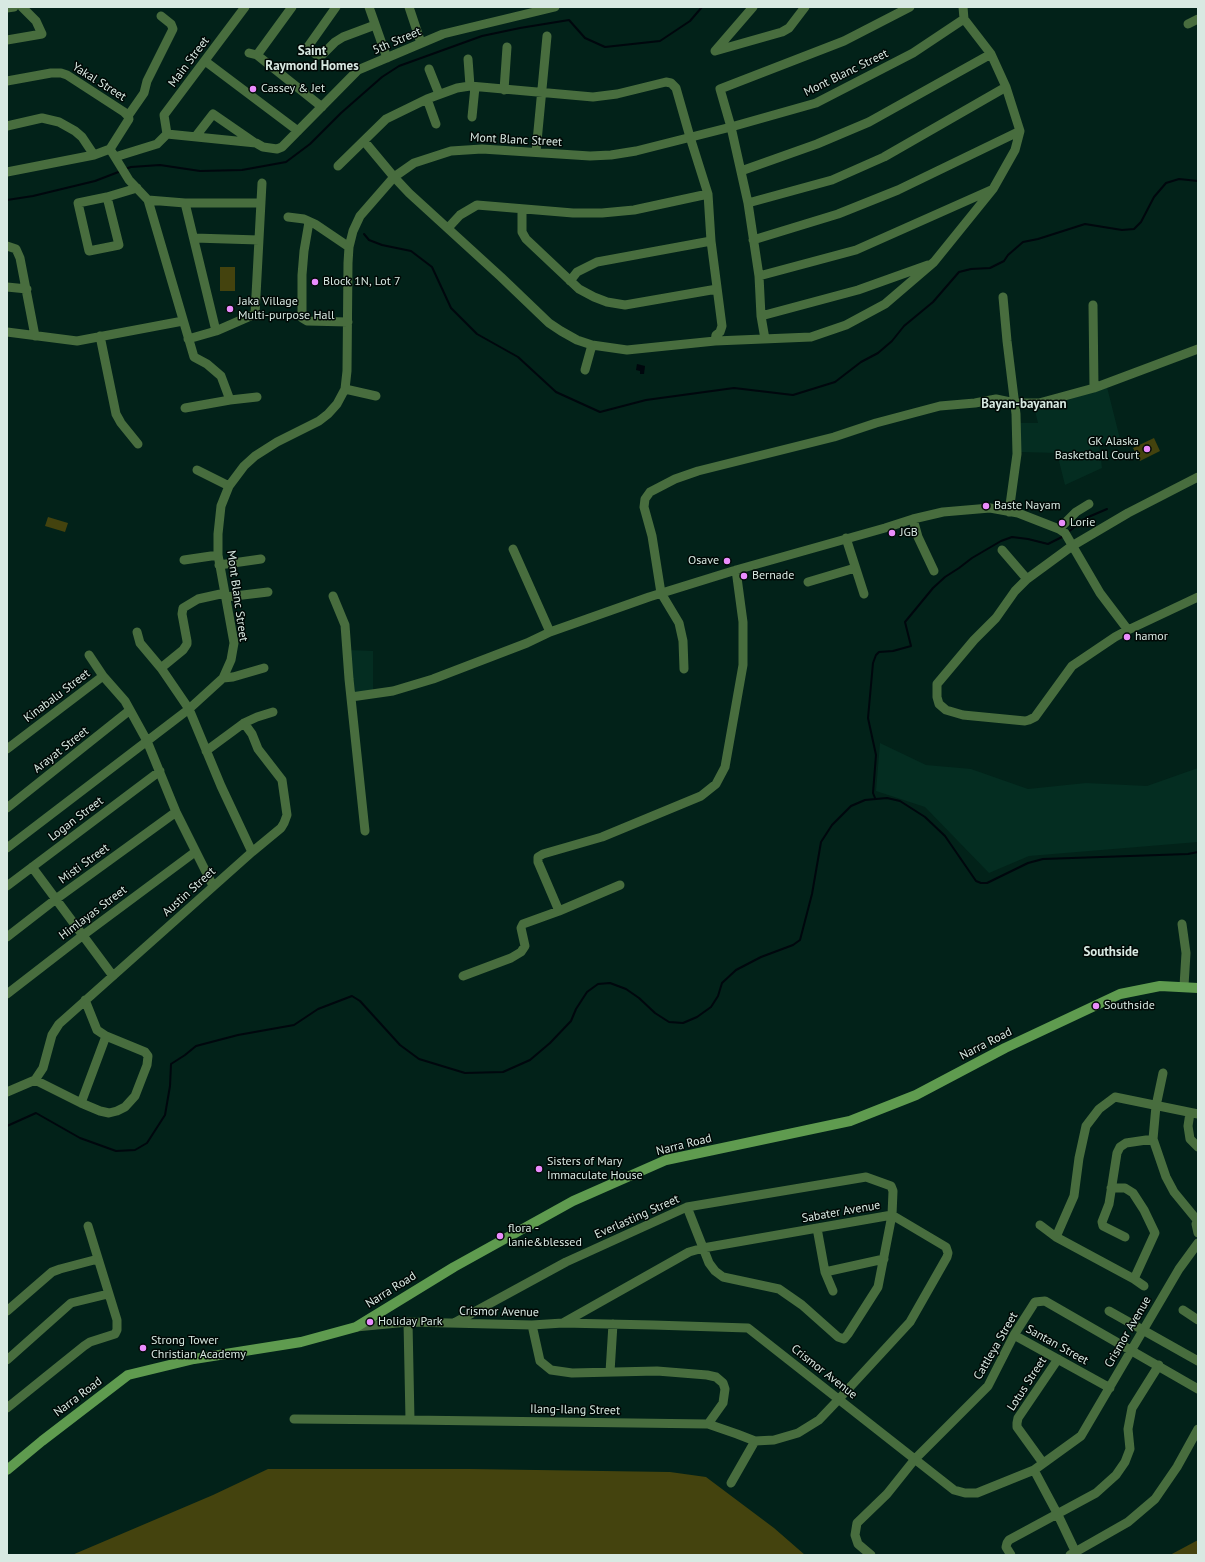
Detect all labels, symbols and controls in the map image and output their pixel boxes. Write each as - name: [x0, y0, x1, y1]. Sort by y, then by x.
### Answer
- street label: 5th Street: [371, 24, 423, 58]
- street label: Main Street: [165, 34, 213, 90]
- district label: Saint Raymond Homes: [265, 43, 359, 74]
- street label: Mont Blanc Street: [801, 46, 891, 100]
- street label: Yakal Street: [69, 60, 129, 104]
- place label: Cassey & Jet: [261, 82, 325, 96]
- marker: Cassey & Jet: [248, 84, 258, 94]
- street label: Mont Blanc Street: [470, 130, 562, 150]
- place label: Block 1N, Lot 7: [323, 275, 401, 289]
- marker: Block 1N, Lot 7: [310, 277, 320, 287]
- place label: Jaka Village Multi-purpose Hall: [238, 295, 334, 323]
- marker: Jaka Village Multi-purpose Hall: [225, 304, 235, 314]
- district label: Bayan-bayanan: [981, 396, 1067, 412]
- place label: GK Alaska Basketball Court: [1055, 435, 1139, 463]
- marker: GK Alaska Basketball Court: [1142, 444, 1152, 454]
- place label: Baste Nayam: [994, 499, 1061, 513]
- marker: Baste Nayam: [981, 501, 991, 511]
- place label: Lorie: [1070, 516, 1095, 530]
- marker: Lorie: [1057, 518, 1067, 528]
- place label: JGB: [900, 526, 918, 540]
- marker: JGB: [887, 528, 897, 538]
- street label: Mont Blanc Street: [223, 549, 251, 643]
- place label: Osave: [688, 554, 719, 568]
- marker: Osave: [722, 556, 732, 566]
- place label: Bernade: [752, 569, 794, 583]
- marker: Bernade: [739, 571, 749, 581]
- place label: hamor: [1135, 630, 1168, 644]
- marker: hamor: [1122, 632, 1132, 642]
- street label: Kinabalu Street: [21, 666, 93, 726]
- street label: Arayat Street: [30, 724, 92, 776]
- street label: Logan Street: [46, 794, 106, 844]
- street label: Misti Street: [56, 841, 112, 887]
- street label: Austin Street: [160, 864, 218, 920]
- street label: Himlayas Street: [56, 883, 130, 943]
- district label: Southside: [1083, 944, 1139, 960]
- place label: Southside: [1104, 999, 1155, 1013]
- marker: Southside: [1091, 1001, 1101, 1011]
- street label: Narra Road: [957, 1025, 1015, 1063]
- street label: Narra Road: [655, 1131, 713, 1159]
- place label: Sisters of Mary Immaculate House: [547, 1155, 643, 1183]
- marker: Sisters of Mary Immaculate House: [534, 1164, 544, 1174]
- street label: Everlasting Street: [593, 1192, 681, 1242]
- street label: Sabater Avenue: [801, 1198, 881, 1226]
- place label: flora - lanie&blessed: [508, 1222, 582, 1250]
- marker: flora - lanie&blessed: [495, 1231, 505, 1241]
- street label: Narra Road: [363, 1269, 419, 1311]
- street label: Crismor Avenue: [1102, 1294, 1154, 1370]
- street label: Crismor Avenue: [459, 1304, 539, 1320]
- street label: Cattleya Street: [971, 1310, 1021, 1382]
- place label: Holiday Park: [378, 1315, 442, 1329]
- marker: Holiday Park: [365, 1317, 375, 1327]
- street label: Santan Street: [1023, 1322, 1091, 1368]
- place label: Strong Tower Christian Academy: [151, 1334, 246, 1362]
- street label: Crismor Avenue: [788, 1342, 860, 1402]
- marker: Strong Tower Christian Academy: [138, 1343, 148, 1353]
- street label: Lotus Street: [1004, 1354, 1050, 1414]
- street label: Narra Road: [51, 1374, 105, 1420]
- street label: Ilang-Ilang Street: [530, 1402, 620, 1418]

